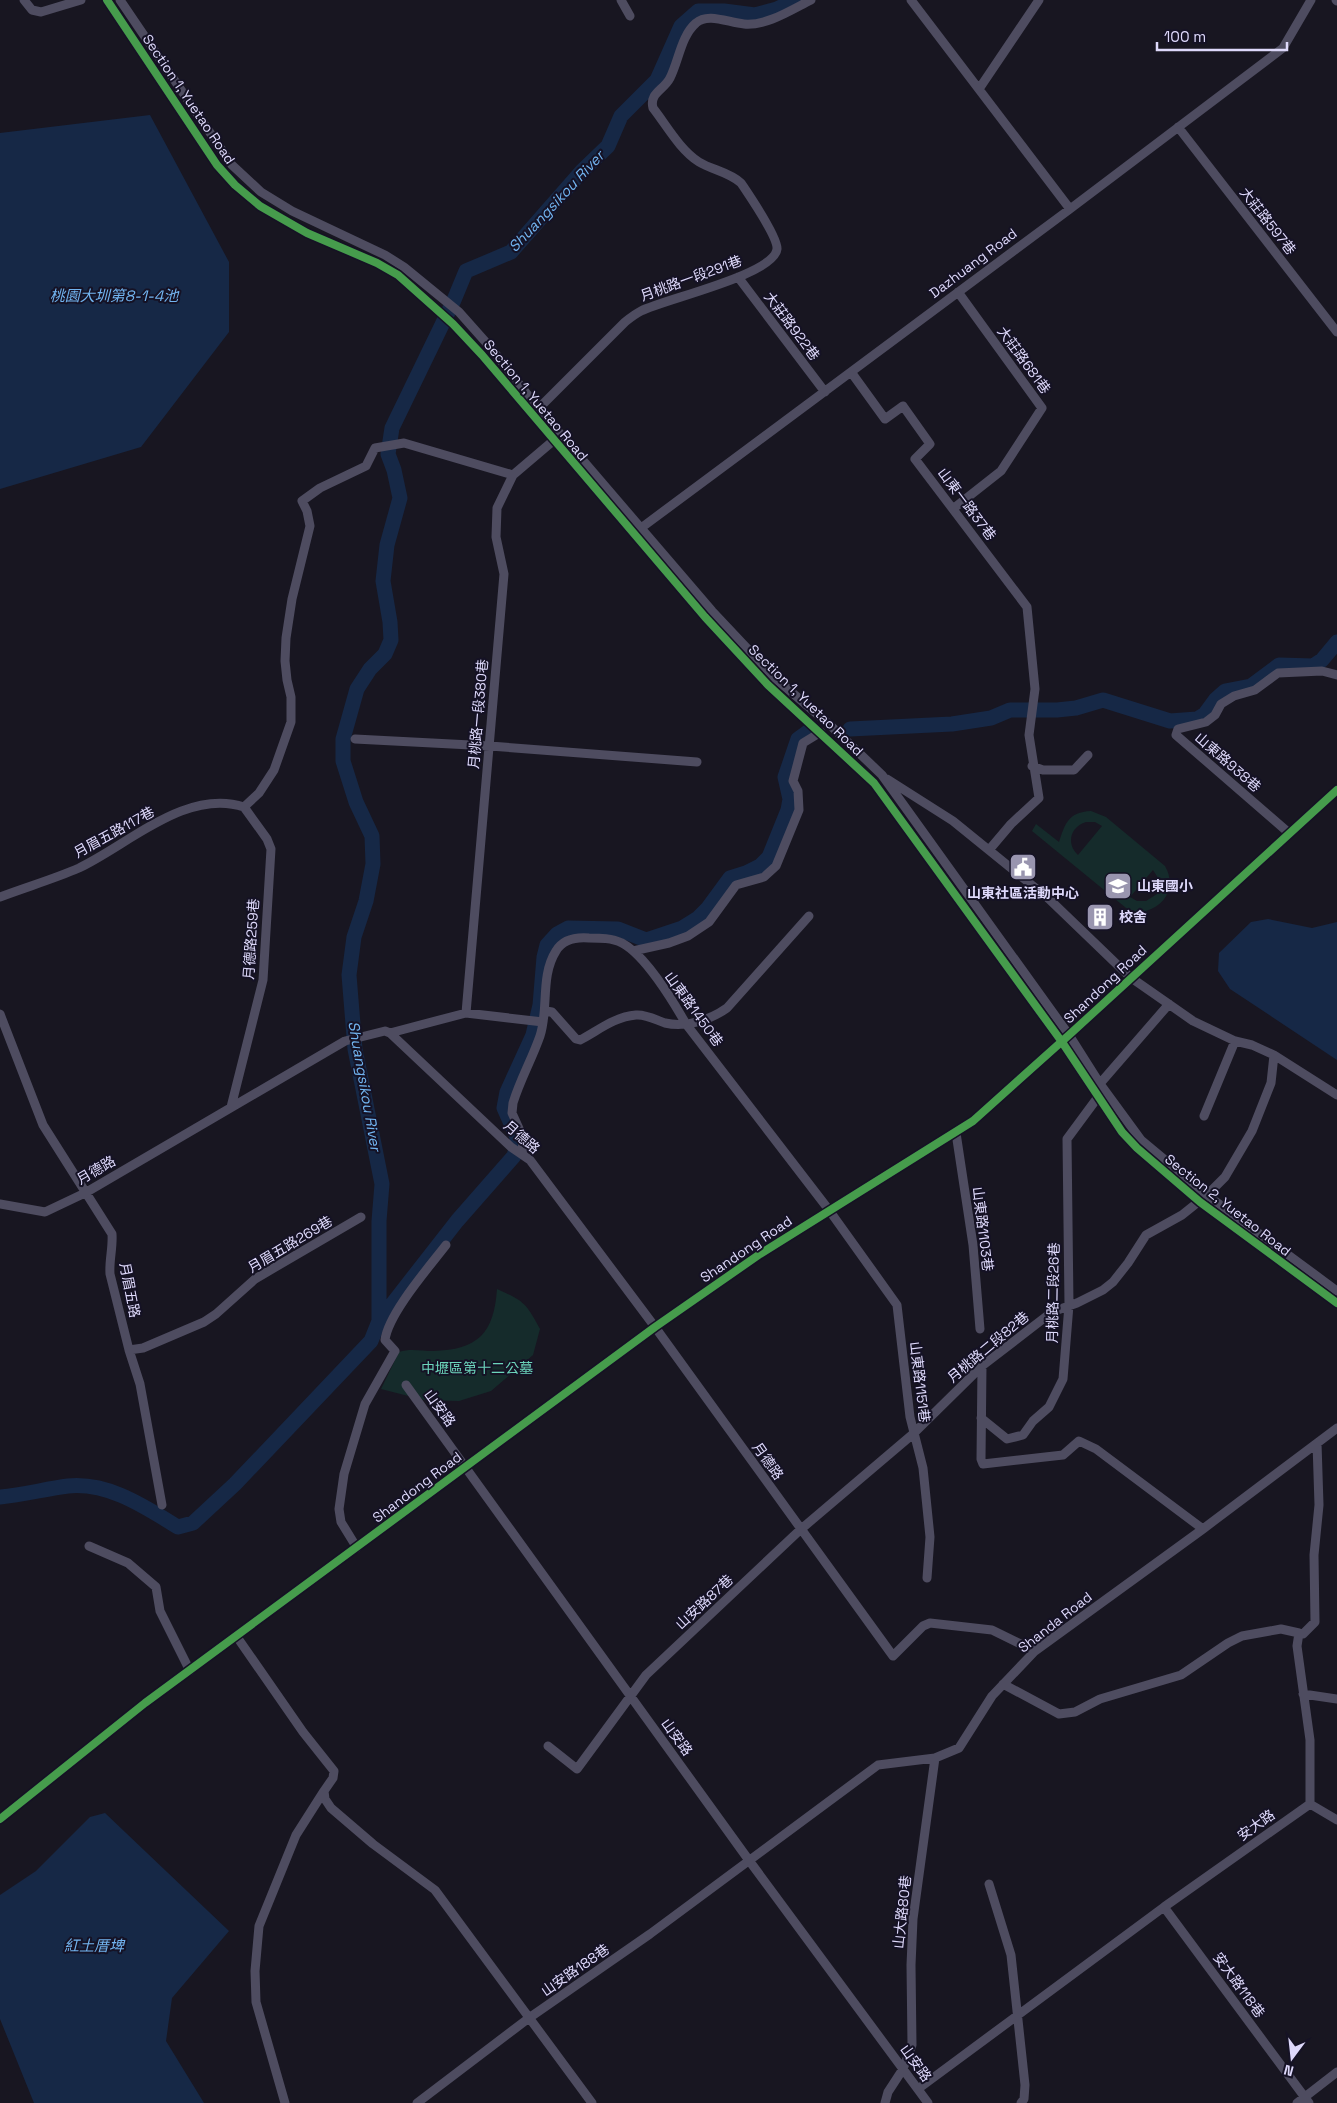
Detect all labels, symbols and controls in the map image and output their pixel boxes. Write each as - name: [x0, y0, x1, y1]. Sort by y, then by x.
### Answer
- scale bar: [1157, 20, 1287, 52]
- text: 100 m: [1164, 27, 1206, 46]
- street label: Section 1, Yuetao Road: [139, 31, 239, 167]
- water label: Shuangsikou River: [504, 145, 609, 256]
- street label: 大莊路597巷: [1236, 184, 1300, 258]
- street label: Dazhuang Road: [926, 224, 1020, 302]
- street label: 月桃路一段291巷: [638, 251, 744, 305]
- water label: 桃園大圳第8-1-4池: [50, 286, 180, 305]
- street label: 大莊路922巷: [760, 288, 824, 364]
- street label: 大莊路681巷: [993, 323, 1055, 397]
- street label: Section 1, Yuetao Road: [480, 336, 592, 464]
- street label: 山東一路37巷: [934, 464, 1000, 544]
- street label: Section 1, Yuetao Road: [745, 640, 867, 760]
- street label: 月桃路一段380巷: [464, 658, 492, 770]
- street label: 山東路938巷: [1191, 728, 1265, 796]
- street label: 月眉五路117巷: [70, 802, 158, 862]
- public building icon: 山東社區活動中心: [1008, 852, 1038, 882]
- school or university icon: 山東國小: [1103, 871, 1133, 901]
- place label: 山東國小: [1137, 877, 1193, 895]
- place label: 山東社區活動中心: [967, 884, 1079, 902]
- street label: 月德路259巷: [239, 898, 263, 980]
- building icon: 校舍: [1085, 902, 1115, 932]
- place label: 校舍: [1119, 908, 1147, 926]
- street label: Shandong Road: [1060, 941, 1150, 1027]
- street label: 山東路1450巷: [661, 968, 727, 1050]
- water label: Shuangsikou River: [344, 1019, 386, 1154]
- street label: 月德路: [500, 1116, 544, 1158]
- street label: Section 2, Yuetao Road: [1161, 1150, 1295, 1260]
- street label: 月德路: [73, 1152, 119, 1188]
- street label: 山東路1103巷: [969, 1186, 997, 1272]
- street label: 月眉五路269巷: [244, 1212, 336, 1276]
- street label: Shandong Road: [697, 1212, 795, 1286]
- street label: 月桃路二段26巷: [1043, 1242, 1063, 1344]
- street label: 月眉五路: [116, 1261, 144, 1319]
- street label: 月桃路二段82巷: [943, 1308, 1033, 1386]
- street label: 山東路1151巷: [906, 1340, 934, 1424]
- park label: 中壢區第十二公墓: [421, 1359, 533, 1377]
- street label: 山安路: [420, 1386, 460, 1430]
- street label: 月德路: [749, 1439, 787, 1483]
- street label: Shandong Road: [369, 1448, 465, 1526]
- street label: 山安路87巷: [671, 1571, 737, 1633]
- street label: Shanda Road: [1014, 1588, 1096, 1656]
- street label: 山安路: [657, 1715, 697, 1759]
- street label: 安大路: [1234, 1806, 1278, 1844]
- street label: 山大路80巷: [889, 1874, 915, 1950]
- water label: 紅土厝埤: [64, 1936, 126, 1955]
- street label: 山安路188巷: [537, 1940, 613, 2000]
- street label: 安大路118巷: [1209, 1949, 1269, 2021]
- north arrow: [1267, 2033, 1317, 2083]
- street label: 山安路: [896, 2041, 936, 2085]
- text: N: [1282, 2061, 1296, 2080]

